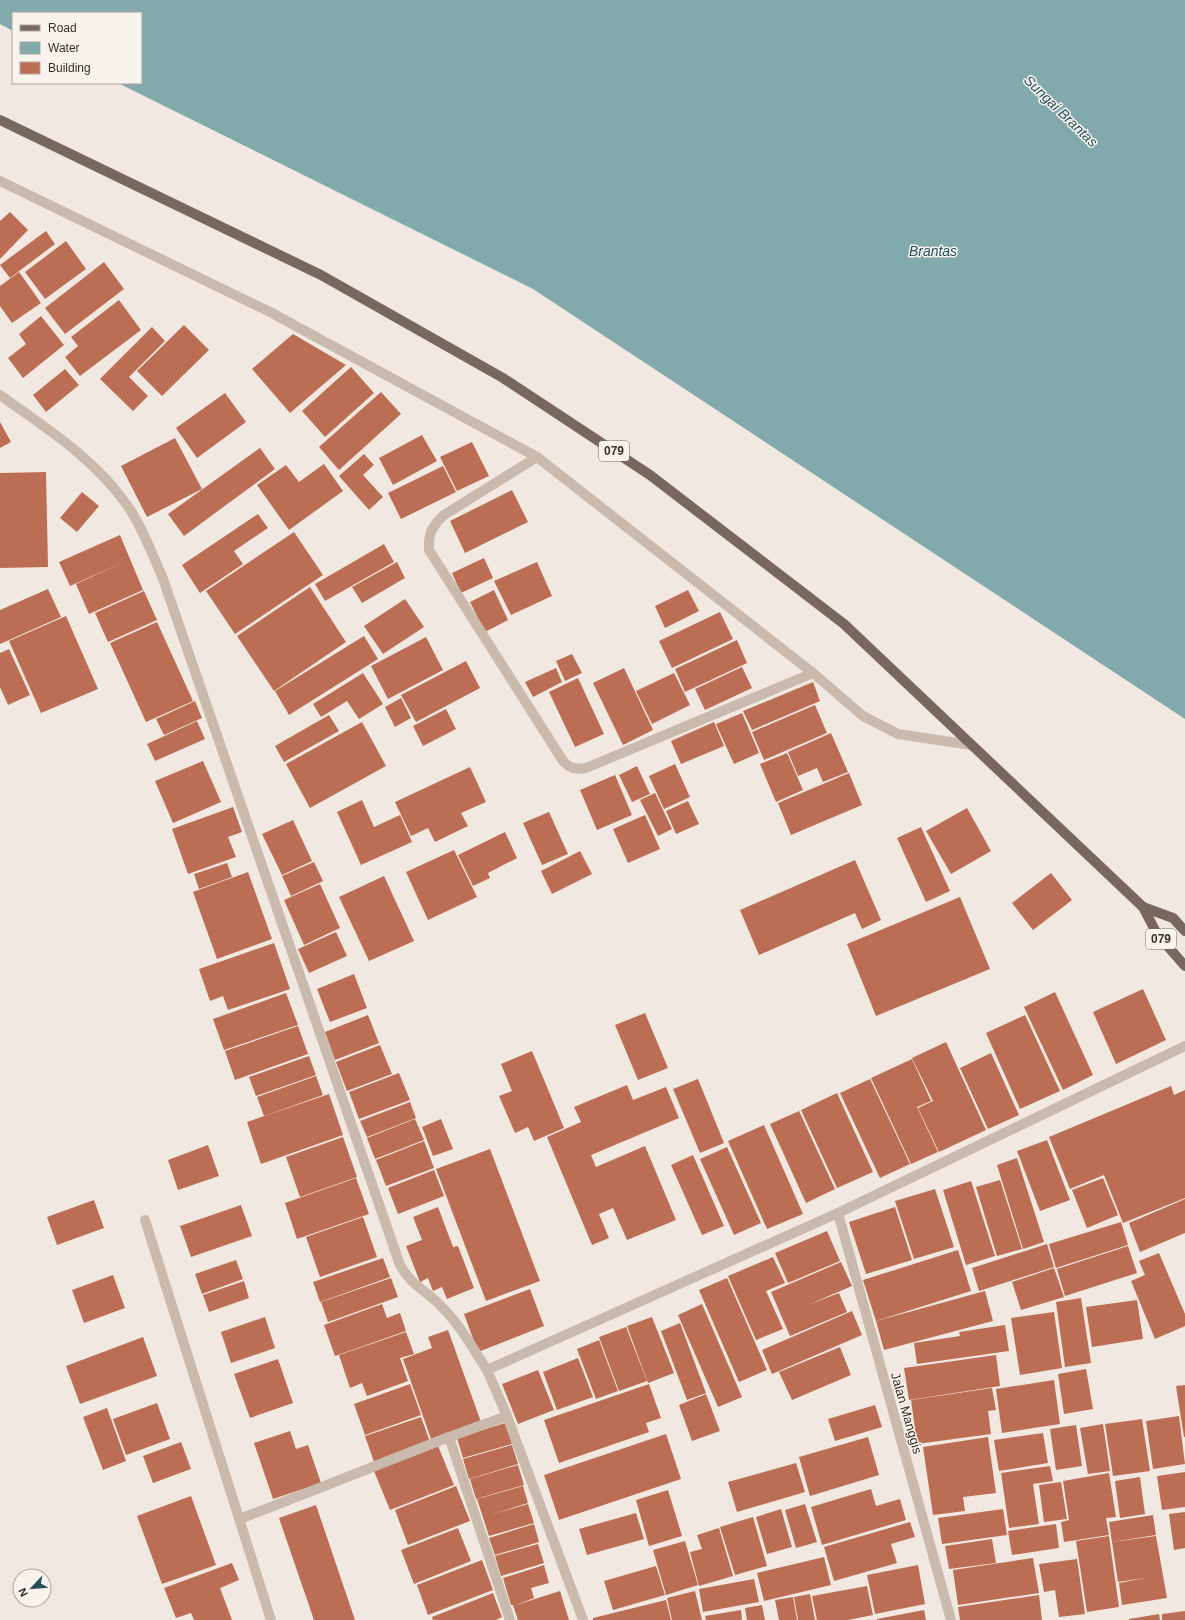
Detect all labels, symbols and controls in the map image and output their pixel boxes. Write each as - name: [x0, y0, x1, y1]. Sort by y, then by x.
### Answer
- legend: [12, 12, 142, 84]
- text: Road: [48, 21, 77, 35]
- text: Water: [48, 41, 80, 55]
- text: Building: [48, 61, 91, 75]
- water label: Sungai Brantas: [1021, 72, 1101, 150]
- water label: Brantas: [909, 243, 957, 259]
- road number: 079: [599, 441, 629, 461]
- road number: 079: [1146, 929, 1176, 949]
- street label: Jalan Manggis: [888, 1371, 925, 1456]
- north arrow: [12, 1568, 52, 1608]
- text: N: [16, 1586, 30, 1599]

